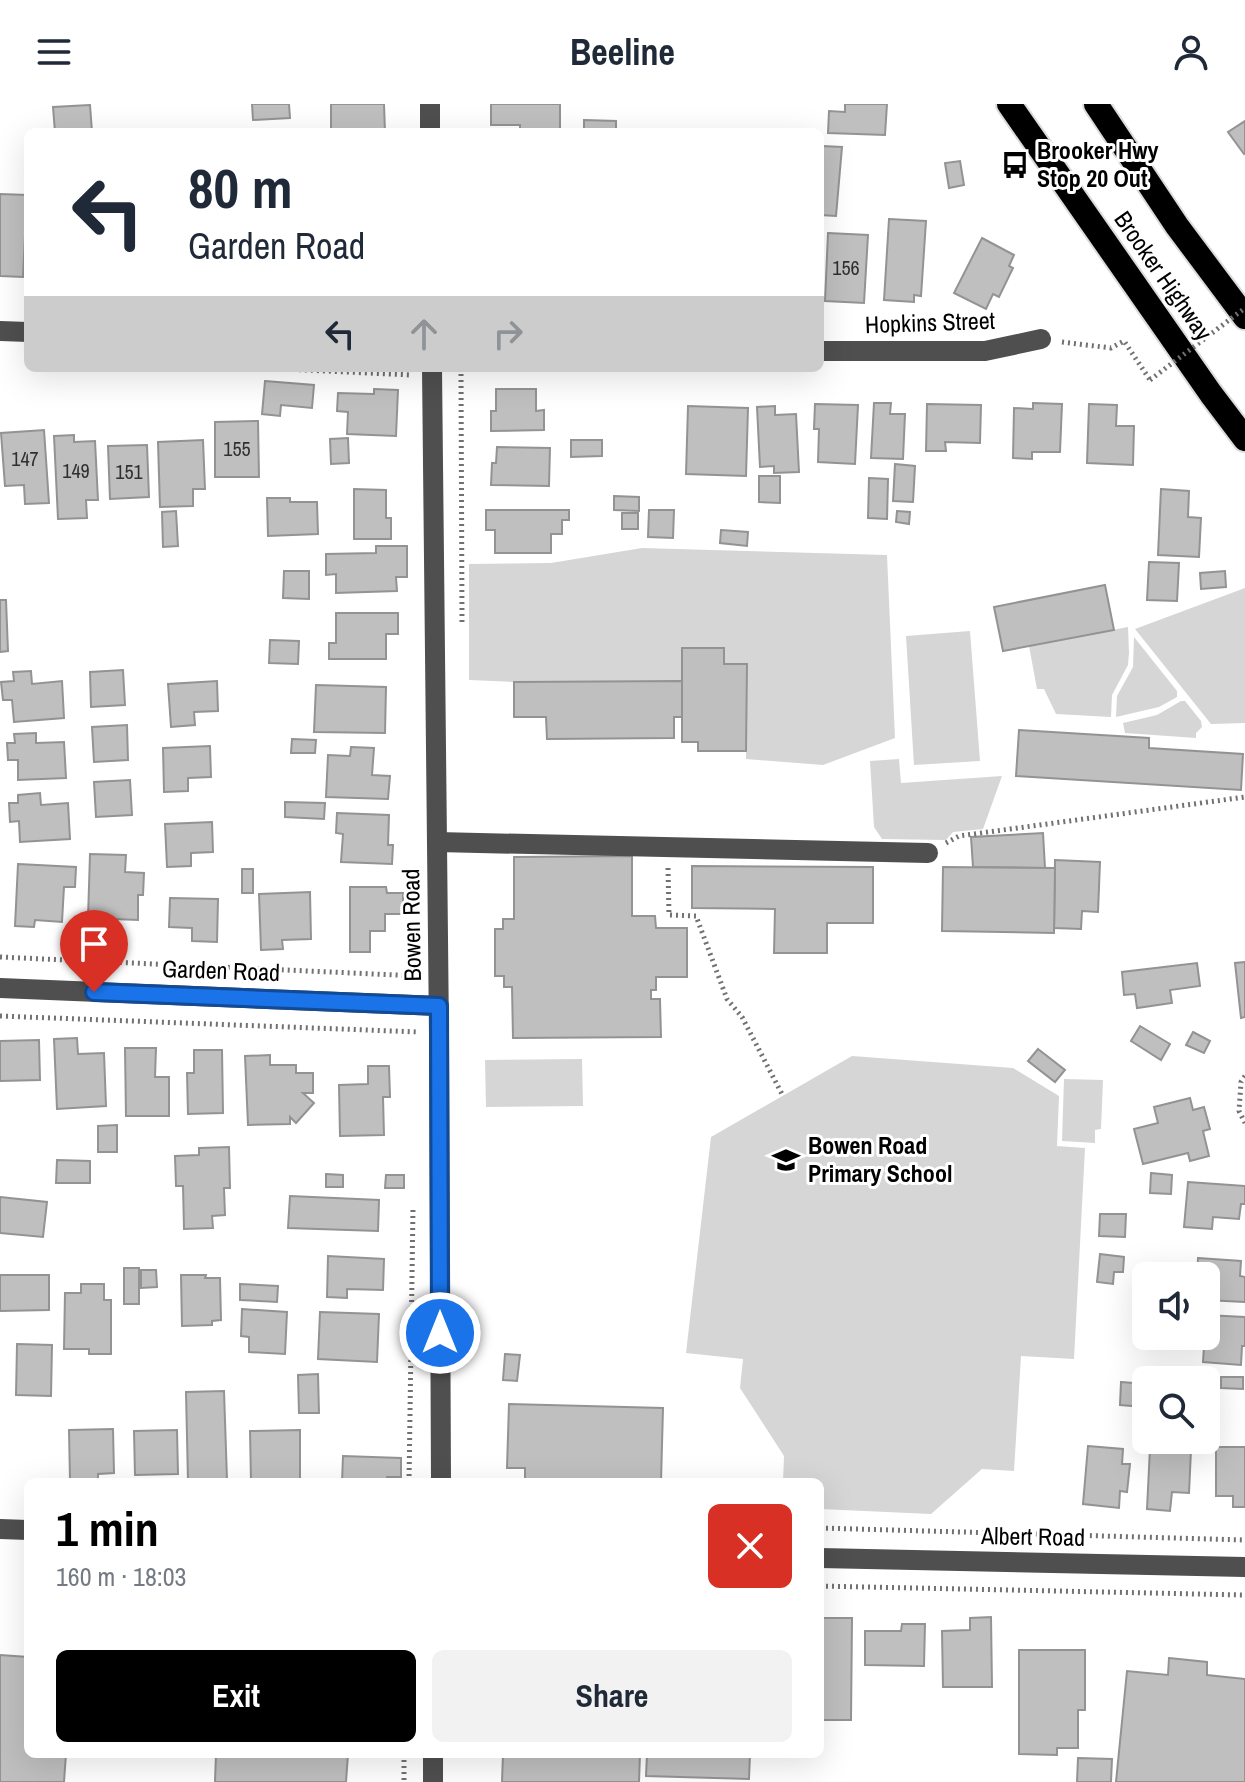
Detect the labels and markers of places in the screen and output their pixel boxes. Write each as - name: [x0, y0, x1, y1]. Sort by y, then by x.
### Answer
- place label: Brooker Hwy Stop 20 Out: [1037, 134, 1158, 194]
- bus stop icon: Brooker Hwy Stop 20 Out: [1000, 150, 1030, 180]
- pin: [60, 910, 128, 992]
- place label: Bowen Road Primary School: [808, 1129, 952, 1189]
- school or university icon: Bowen Road Primary School: [771, 1145, 801, 1175]

